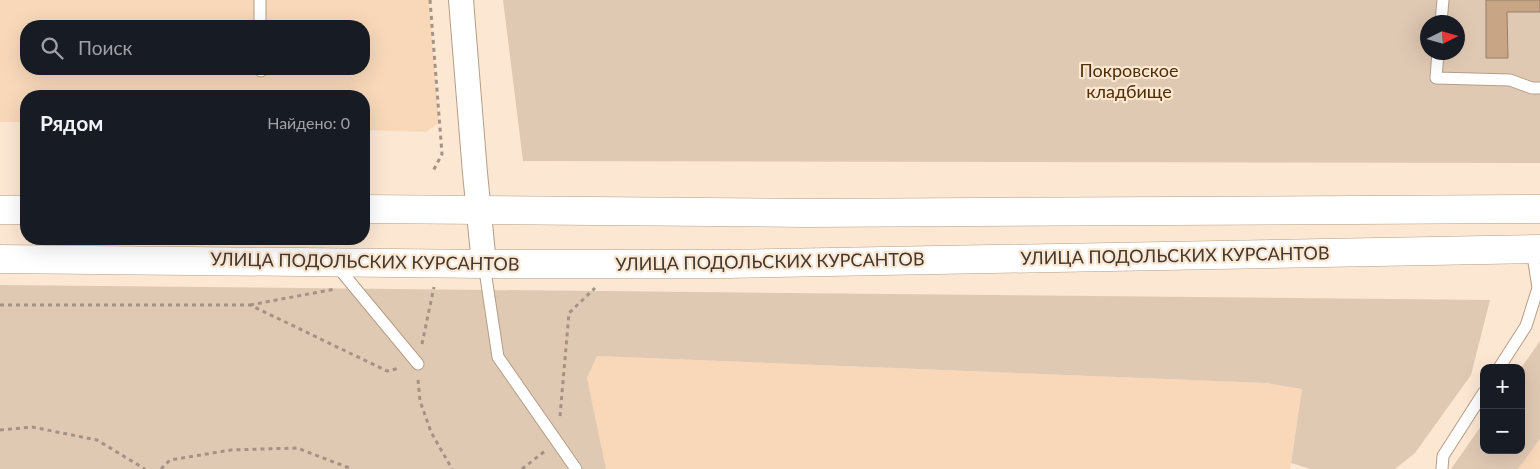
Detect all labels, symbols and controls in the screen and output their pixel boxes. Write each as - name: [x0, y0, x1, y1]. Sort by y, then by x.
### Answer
- north arrow: [1420, 15, 1465, 60]
- search box: [20, 20, 370, 75]
- icon: search: [38, 34, 66, 62]
- text: Поиск: [78, 36, 132, 59]
- park label: Покровское кладбище: [1080, 59, 1178, 102]
- text: Рядом: [40, 110, 103, 135]
- text: Найдено: 0: [267, 113, 350, 132]
- street label: УЛИЦА ПОДОЛЬСКИХ КУРСАНТОВ: [1020, 241, 1330, 269]
- street label: УЛИЦА ПОДОЛЬСКИХ КУРСАНТОВ: [210, 247, 520, 275]
- street label: УЛИЦА ПОДОЛЬСКИХ КУРСАНТОВ: [615, 247, 925, 275]
- map controls: [1480, 364, 1525, 454]
- button: +: [1480, 364, 1525, 409]
- button: −: [1480, 409, 1525, 454]

